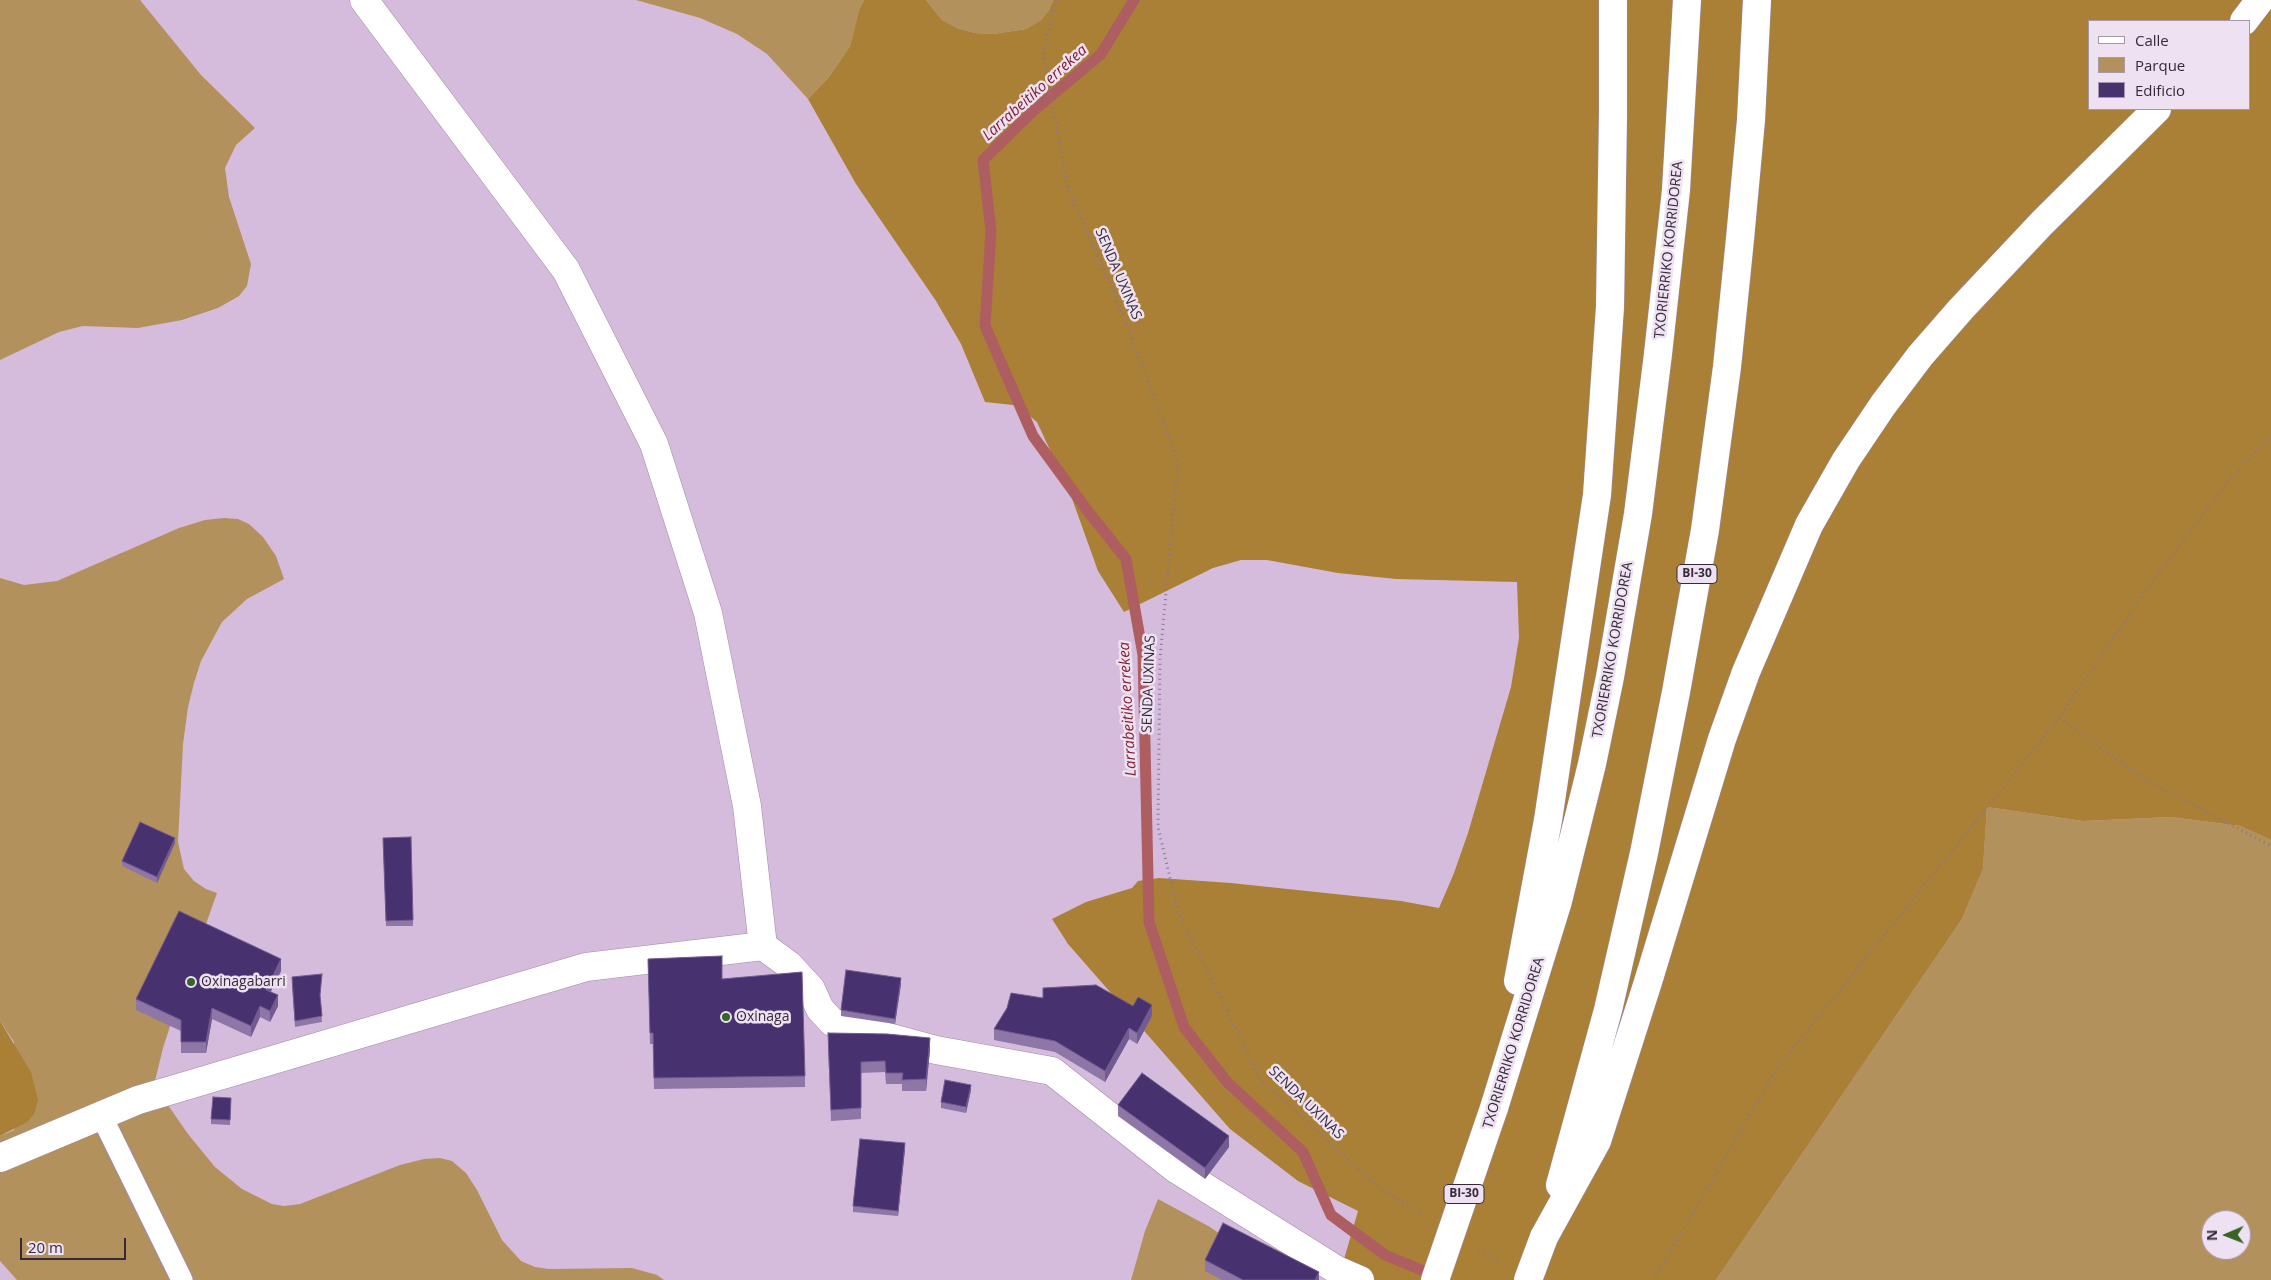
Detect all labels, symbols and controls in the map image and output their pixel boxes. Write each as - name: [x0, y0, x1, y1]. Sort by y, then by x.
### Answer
- legend: [2088, 20, 2251, 110]
- text: Calle: [2135, 30, 2169, 50]
- water label: Larrabeitiko errekea: [979, 41, 1091, 145]
- text: Parque: [2135, 55, 2185, 75]
- text: Edificio: [2135, 80, 2185, 100]
- street label: TXORIERRIKO KORRIDOREA: [1651, 160, 1687, 340]
- street label: SENDA UXINAS: [1091, 226, 1145, 322]
- street label: TXORIERRIKO KORRIDOREA: [1589, 561, 1637, 739]
- road number: BI-30: [1677, 564, 1717, 584]
- street label: SENDA UXINAS: [1139, 635, 1159, 733]
- water label: Larrabeitiko errekea: [1115, 641, 1141, 777]
- street label: TXORIERRIKO KORRIDOREA: [1480, 955, 1548, 1131]
- place label: Oxinagabarri: [201, 974, 286, 990]
- marker: Oxinagabarri: [185, 976, 197, 988]
- place label: Oxinaga: [736, 1009, 789, 1025]
- marker: Oxinaga: [720, 1011, 732, 1023]
- street label: SENDA UXINAS: [1265, 1063, 1347, 1143]
- road number: BI-30: [1444, 1184, 1484, 1204]
- north arrow: [2201, 1210, 2251, 1260]
- scale bar: [22, 1228, 129, 1260]
- text: N: [2202, 1229, 2221, 1241]
- text: 20 m: [28, 1237, 63, 1257]

